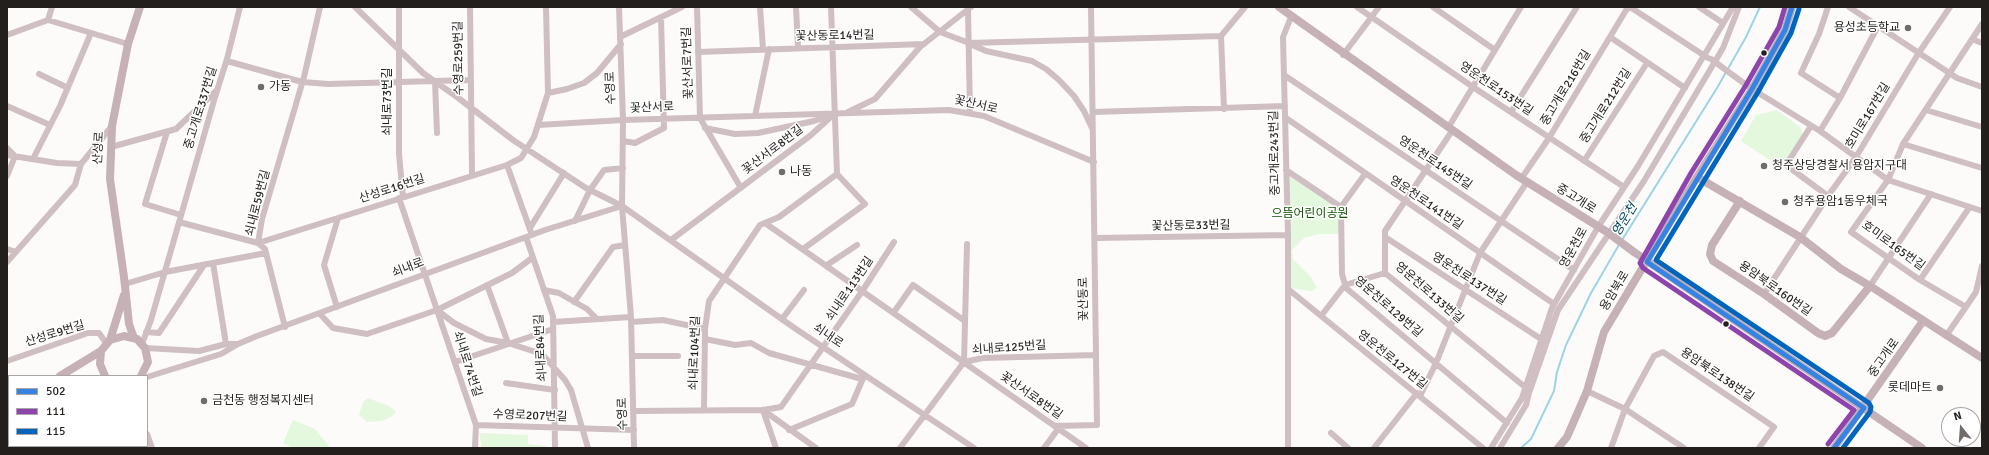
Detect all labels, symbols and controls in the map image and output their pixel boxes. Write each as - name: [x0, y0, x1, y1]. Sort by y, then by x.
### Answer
- street label: 수영로259번길: [451, 21, 467, 95]
- place label: 용성초등학교: [1834, 21, 1900, 35]
- marker: 용성초등학교: [1903, 23, 1913, 33]
- street label: 꽃산서로7번길: [680, 26, 696, 100]
- street label: 꽃산동로14번길: [795, 28, 875, 44]
- street label: 중고개로216번길: [1538, 48, 1594, 128]
- unlabelled marker: [1759, 48, 1769, 58]
- street label: 영운천로153번길: [1456, 59, 1536, 119]
- street label: 중고개로337번길: [182, 65, 220, 151]
- street label: 중고개로212번길: [1577, 66, 1635, 146]
- street label: 쇠내로73번길: [381, 68, 395, 136]
- street label: 수영로: [603, 71, 619, 105]
- place label: 가동: [269, 80, 291, 94]
- street label: 호미로167번길: [1843, 80, 1893, 152]
- marker: 가동: [256, 82, 266, 92]
- street label: 꽃산서로: [953, 93, 999, 117]
- street label: 꽃산서로: [630, 100, 674, 116]
- street label: 중고개로243번길: [1267, 110, 1283, 196]
- street label: 꽃산서로8번길: [740, 122, 806, 178]
- street label: 산성로: [91, 131, 107, 165]
- street label: 영운천로145번길: [1395, 133, 1475, 193]
- place label: 청주상당경찰서 용암지구대: [1772, 159, 1907, 173]
- marker: 청주상당경찰서 용암지구대: [1759, 161, 1769, 171]
- place label: 나동: [790, 165, 812, 179]
- marker: 나동: [777, 167, 787, 177]
- street label: 쇠내로59번길: [243, 168, 273, 238]
- street label: 산성로16번길: [357, 172, 427, 206]
- street label: 영운천로141번길: [1386, 173, 1466, 233]
- street label: 중고개로: [1553, 181, 1599, 217]
- place label: 청주용암1동우체국: [1793, 195, 1888, 209]
- marker: 청주용암1동우체국: [1780, 197, 1790, 207]
- water label: 영운천: [1609, 201, 1641, 239]
- park label: 으뜸어린이공원: [1271, 207, 1349, 221]
- street label: 꽃산동로33번길: [1151, 218, 1231, 234]
- street label: 호미로165번길: [1859, 218, 1927, 274]
- street label: 영운천로: [1557, 225, 1591, 271]
- street label: 영운천로137번길: [1429, 250, 1509, 308]
- street label: 쇠내로113번길: [823, 254, 877, 324]
- street label: 쇠내로: [390, 255, 426, 281]
- street label: 영운천로133번길: [1392, 259, 1466, 327]
- street label: 용암북로160번길: [1736, 259, 1814, 319]
- street label: 용암북로: [1597, 268, 1633, 314]
- street label: 영운천로129번길: [1351, 273, 1425, 341]
- street label: 꽃산동로: [1076, 277, 1092, 321]
- street label: 쇠내로84번길: [532, 314, 550, 382]
- street label: 쇠내로104번길: [687, 315, 703, 391]
- street label: 산성로9번길: [23, 318, 87, 350]
- unlabelled marker: [1721, 319, 1731, 329]
- street label: 쇠내로: [810, 321, 846, 351]
- street label: 영운천로127번길: [1354, 327, 1430, 393]
- street label: 쇠내로74번길: [450, 329, 484, 399]
- street label: 중고개로: [1865, 336, 1903, 380]
- street label: 쇠내로125번길: [971, 338, 1047, 358]
- street label: 용암북로138번길: [1677, 345, 1757, 405]
- street label: 꽃산서로8번길: [997, 369, 1065, 423]
- legend: [8, 375, 148, 447]
- place label: 롯데마트: [1888, 381, 1932, 395]
- marker: 롯데마트: [1935, 383, 1945, 393]
- text: 502: [46, 384, 65, 399]
- place label: 금천동 행정복지센터: [212, 394, 314, 408]
- marker: 금천동 행정복지센터: [199, 396, 209, 406]
- street label: 수영로: [616, 397, 630, 431]
- text: 111: [46, 404, 65, 419]
- north arrow: [1941, 407, 1981, 447]
- street label: 수영로207번길: [492, 408, 568, 424]
- text: N: [1952, 409, 1963, 423]
- text: 115: [46, 424, 65, 439]

